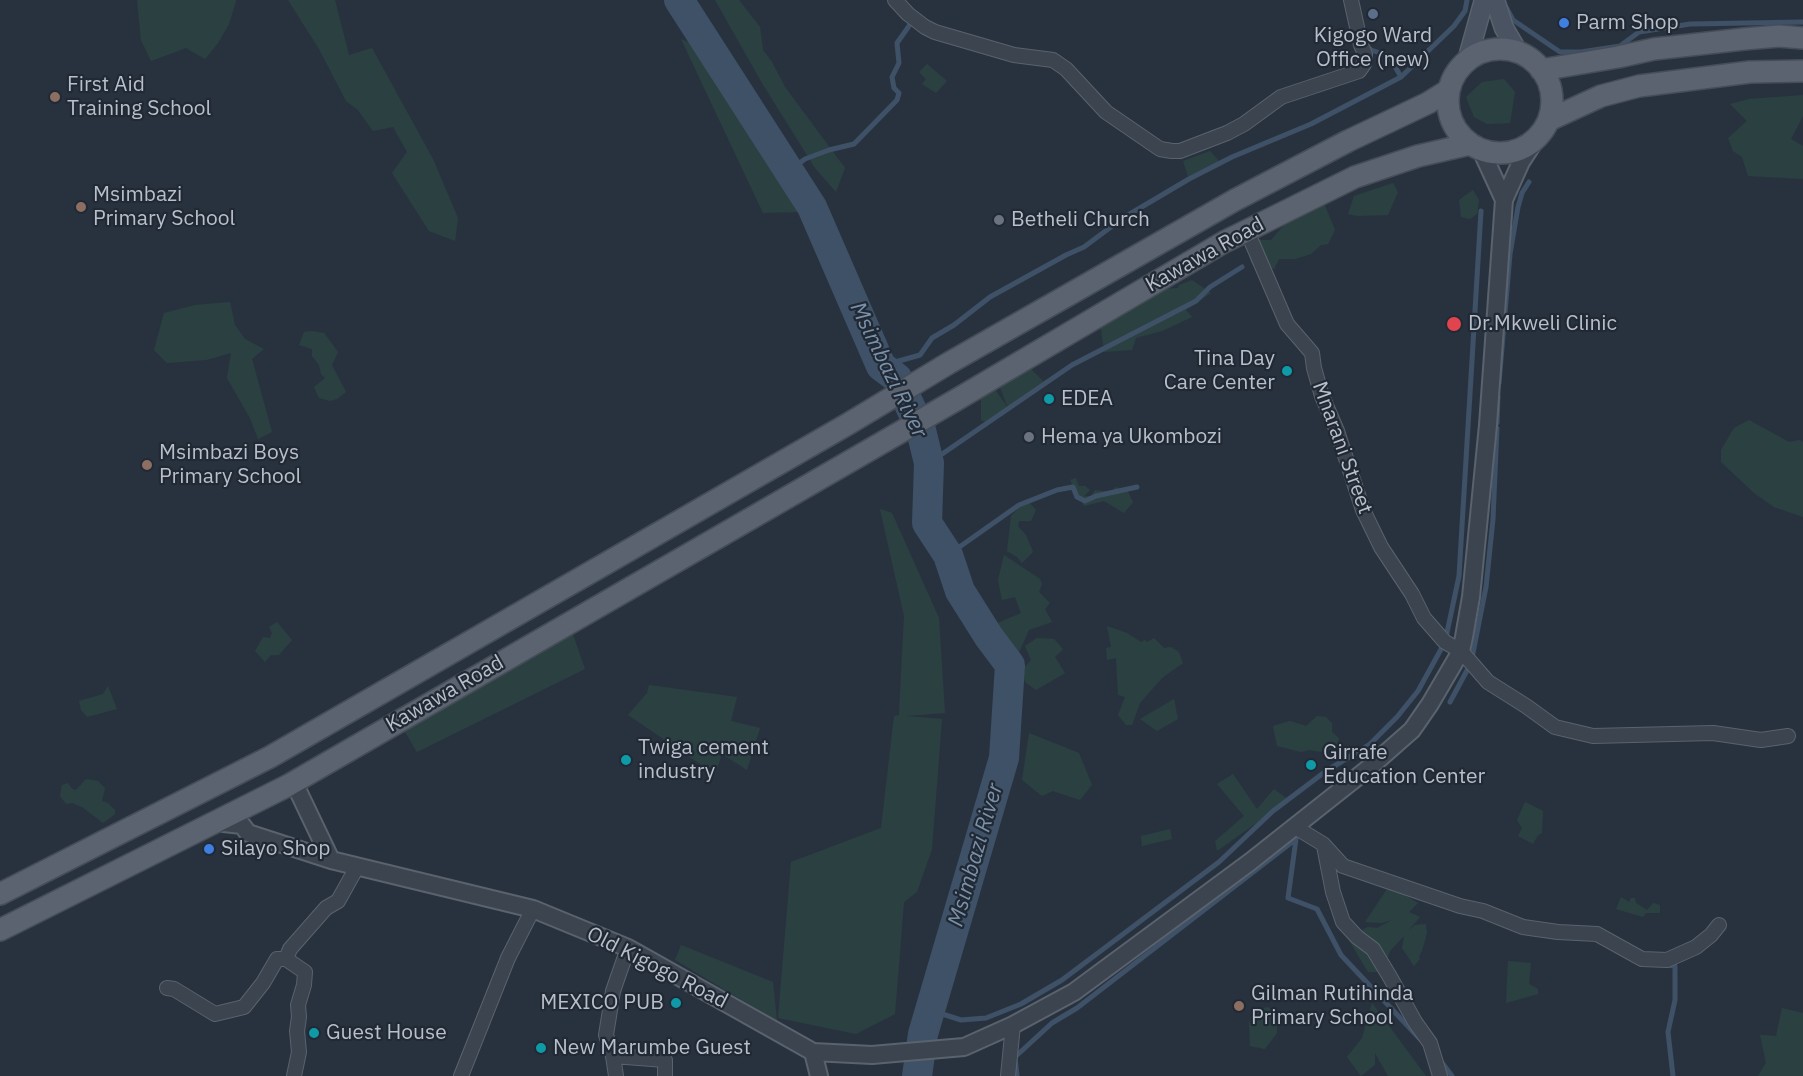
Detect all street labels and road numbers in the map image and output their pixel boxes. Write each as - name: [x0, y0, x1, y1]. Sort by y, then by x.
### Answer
- street label: Kawawa Road: [1141, 212, 1269, 298]
- street label: Mnarani Street: [1306, 378, 1378, 518]
- street label: Kawawa Road: [382, 650, 508, 738]
- street label: Old Kigogo Road: [582, 922, 732, 1014]

